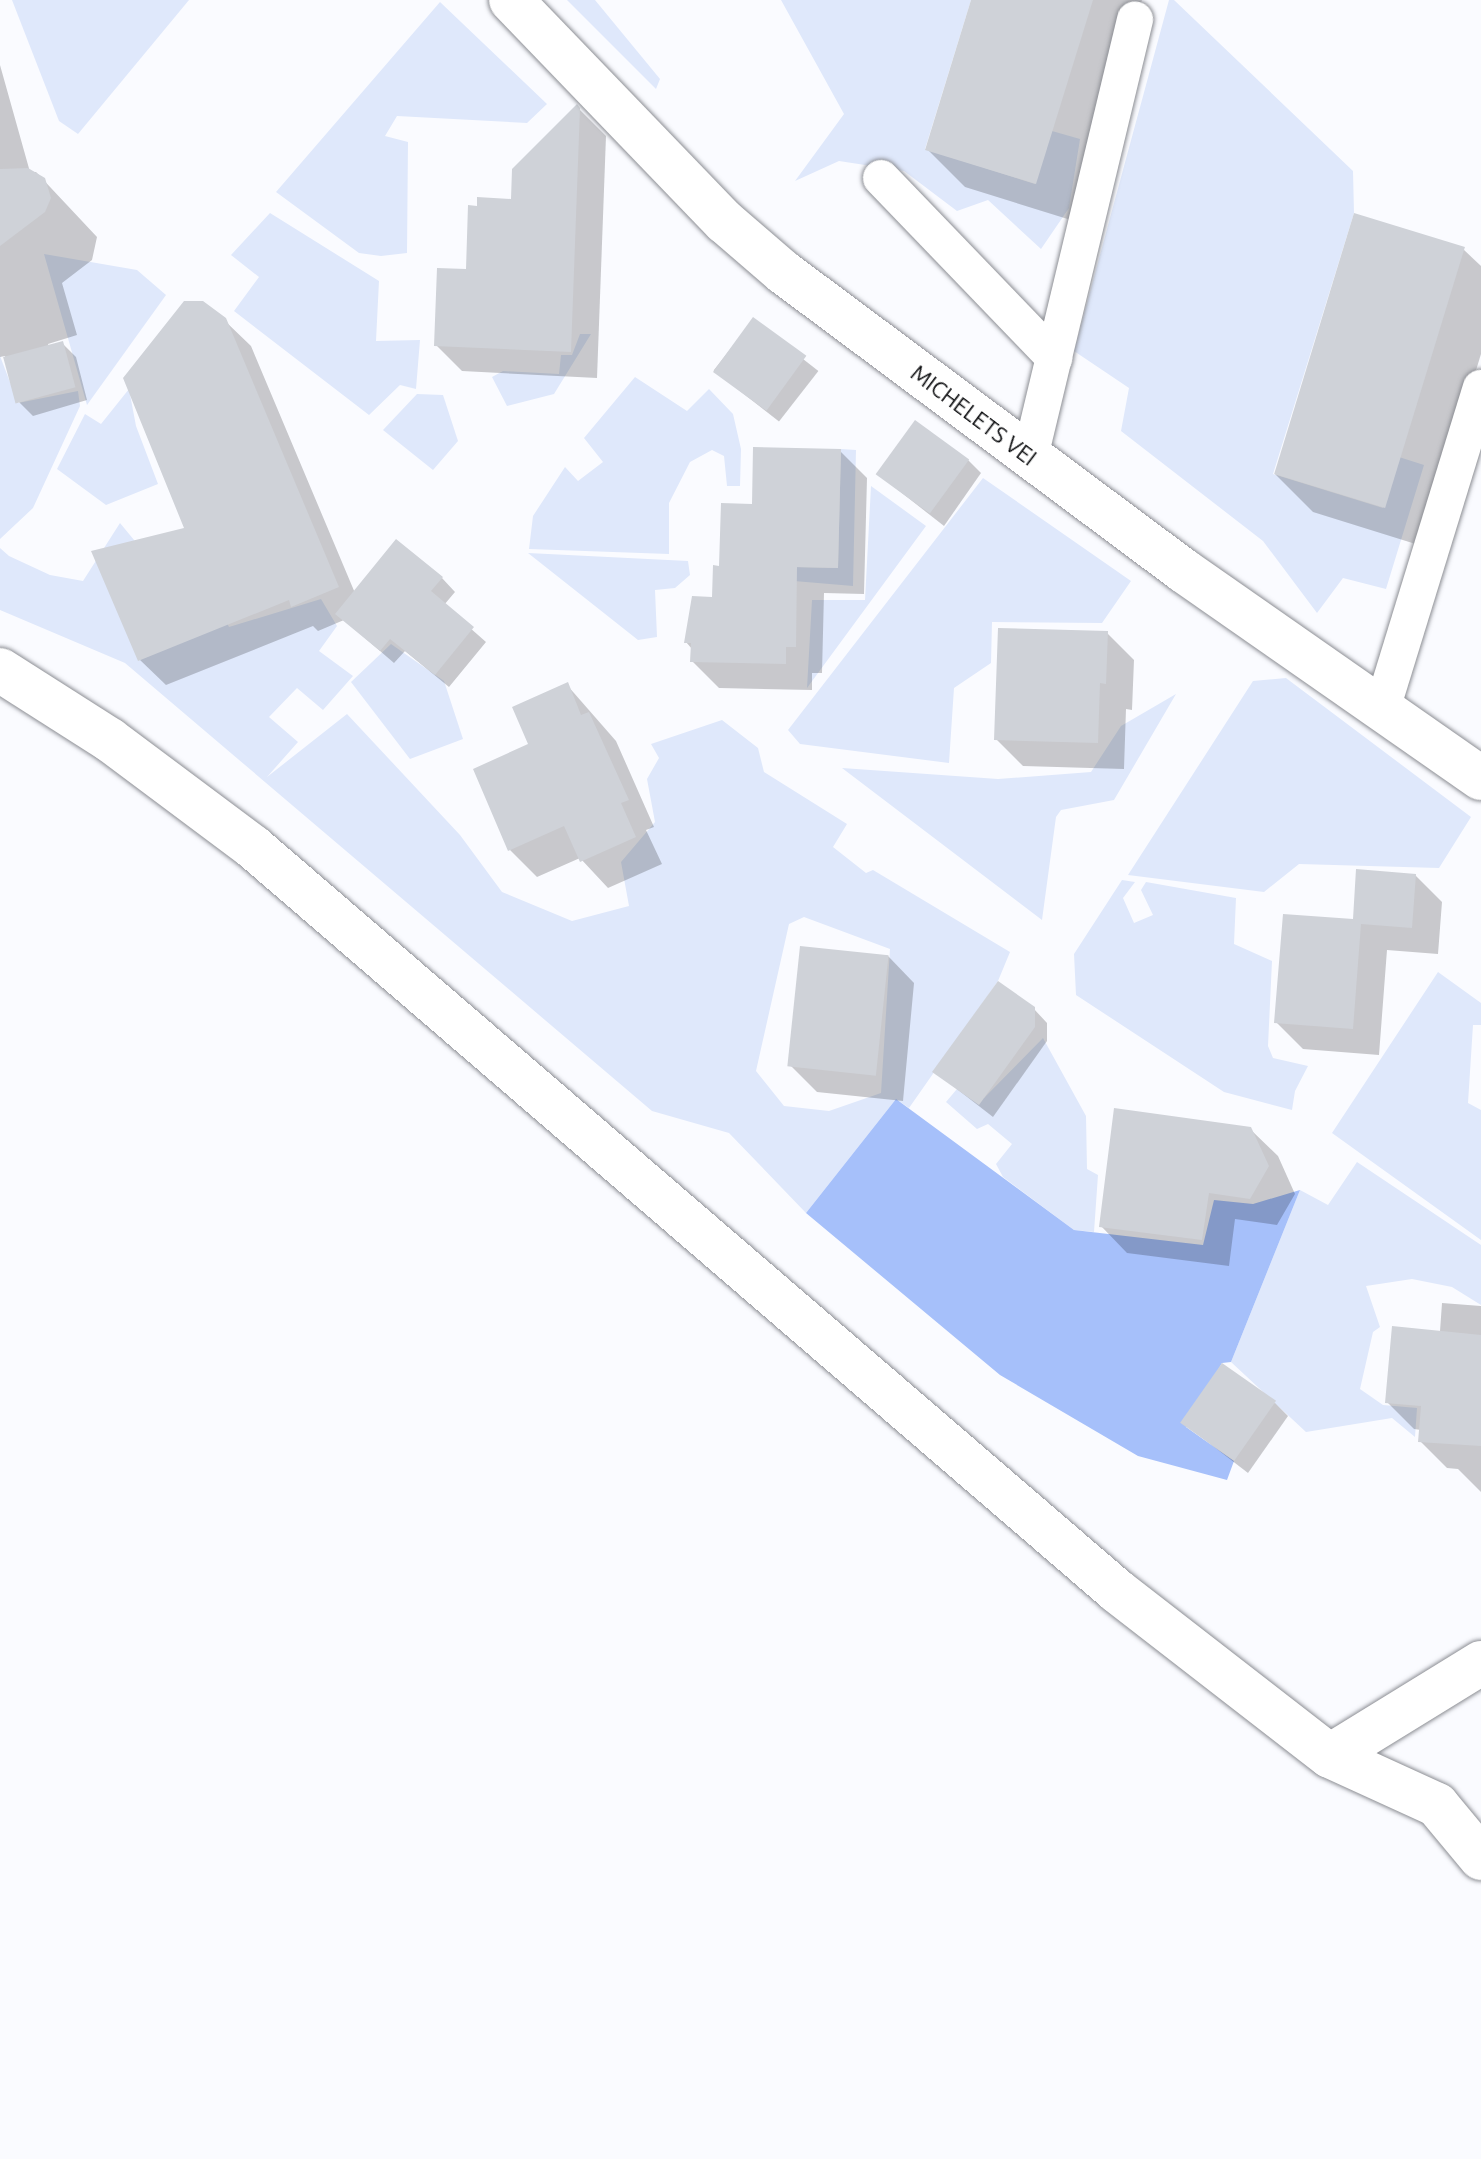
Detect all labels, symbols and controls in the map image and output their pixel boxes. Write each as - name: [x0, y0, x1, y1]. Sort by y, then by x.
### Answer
- street label: MICHELETS VEI: [906, 359, 1042, 471]

